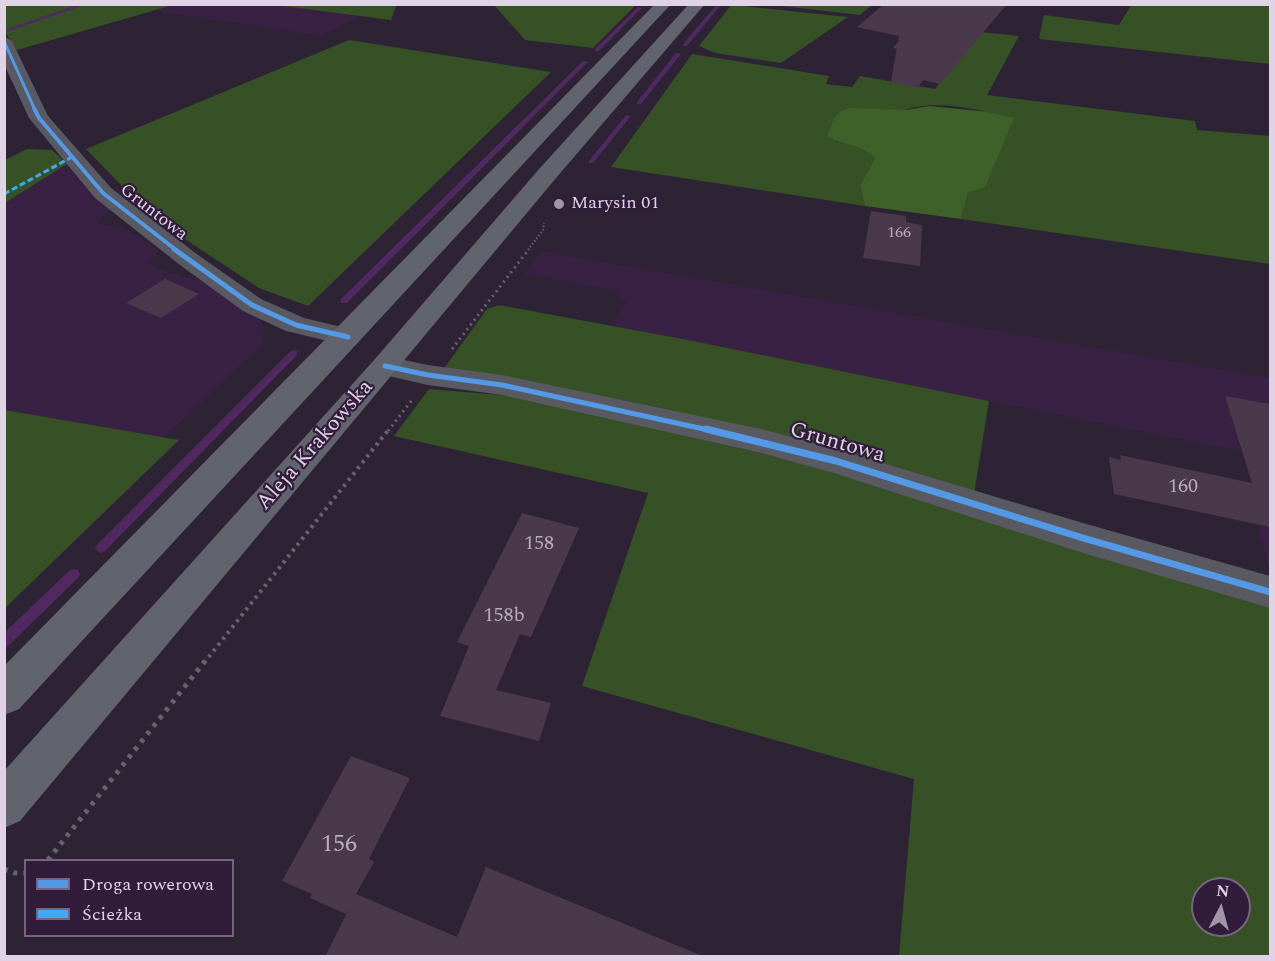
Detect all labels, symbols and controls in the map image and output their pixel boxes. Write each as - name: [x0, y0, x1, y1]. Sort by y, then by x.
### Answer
- street label: Gruntowa: [115, 180, 191, 246]
- place label: Marysin 01: [571, 193, 659, 215]
- marker: Marysin 01: [552, 197, 566, 211]
- house number: 166: [887, 224, 911, 244]
- street label: Aleja Krakowska: [252, 375, 380, 517]
- street label: Gruntowa: [786, 418, 888, 470]
- house number: 160: [1168, 476, 1198, 500]
- house number: 158: [524, 533, 554, 557]
- house number: 158b: [483, 605, 525, 629]
- house number: 156: [321, 832, 357, 860]
- legend: [24, 859, 234, 937]
- text: Droga rowerowa: [82, 871, 214, 898]
- north arrow: [1191, 877, 1251, 937]
- text: N: [1215, 878, 1230, 904]
- text: Ścieżka: [82, 901, 142, 928]

